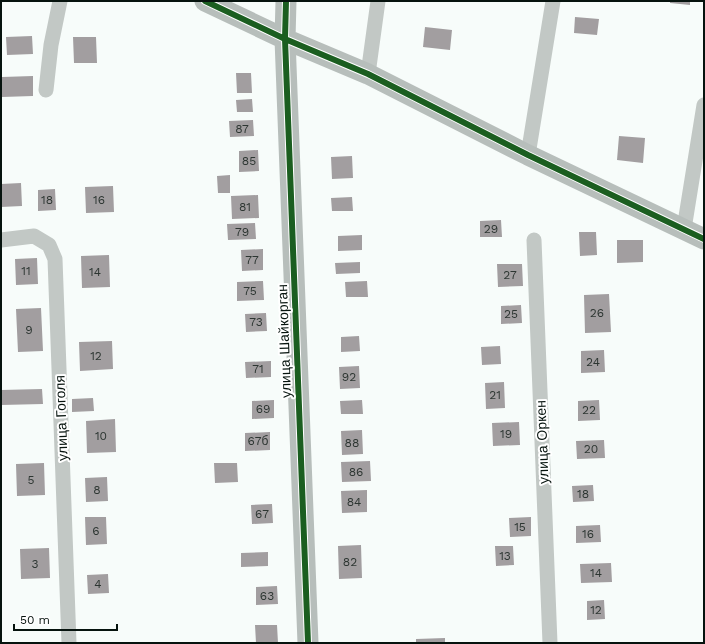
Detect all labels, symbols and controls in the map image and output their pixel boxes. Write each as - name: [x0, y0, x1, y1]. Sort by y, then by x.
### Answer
- house number: 87: [235, 122, 249, 136]
- house number: 85: [242, 154, 256, 168]
- house number: 18: [41, 193, 53, 207]
- house number: 16: [93, 193, 105, 207]
- house number: 81: [239, 200, 251, 214]
- house number: 29: [484, 222, 498, 236]
- house number: 79: [235, 225, 249, 239]
- house number: 77: [245, 253, 259, 267]
- house number: 11: [21, 264, 31, 278]
- house number: 14: [89, 265, 101, 279]
- house number: 27: [503, 268, 517, 282]
- house number: 75: [243, 284, 257, 298]
- street label: улица Шайкорган: [274, 284, 294, 398]
- house number: 26: [590, 306, 604, 320]
- house number: 25: [504, 307, 518, 321]
- house number: 73: [249, 315, 263, 329]
- house number: 9: [25, 323, 33, 337]
- house number: 12: [90, 349, 102, 363]
- house number: 24: [586, 355, 600, 369]
- house number: 71: [252, 362, 264, 376]
- house number: 92: [342, 370, 356, 384]
- street label: улица Гоголя: [52, 375, 70, 461]
- house number: 21: [489, 388, 501, 402]
- street label: улица Оркен: [533, 400, 551, 484]
- house number: 69: [256, 402, 270, 416]
- house number: 22: [582, 403, 596, 417]
- house number: 19: [500, 427, 512, 441]
- house number: 10: [95, 429, 107, 443]
- house number: 67б: [248, 434, 269, 448]
- house number: 88: [345, 436, 359, 450]
- house number: 20: [584, 442, 598, 456]
- house number: 86: [349, 465, 363, 479]
- house number: 5: [28, 473, 35, 487]
- house number: 8: [93, 483, 101, 497]
- house number: 18: [577, 487, 589, 501]
- house number: 84: [347, 495, 361, 509]
- house number: 67: [255, 507, 269, 521]
- house number: 15: [514, 520, 526, 534]
- house number: 6: [92, 524, 100, 538]
- house number: 16: [582, 527, 594, 541]
- house number: 13: [499, 549, 511, 563]
- house number: 82: [343, 555, 357, 569]
- house number: 3: [32, 557, 39, 571]
- house number: 14: [590, 566, 602, 580]
- house number: 4: [94, 577, 102, 591]
- house number: 63: [260, 589, 274, 603]
- house number: 12: [590, 603, 602, 617]
- scale bar: [14, 606, 117, 632]
- text: 50 m: [20, 613, 50, 627]

